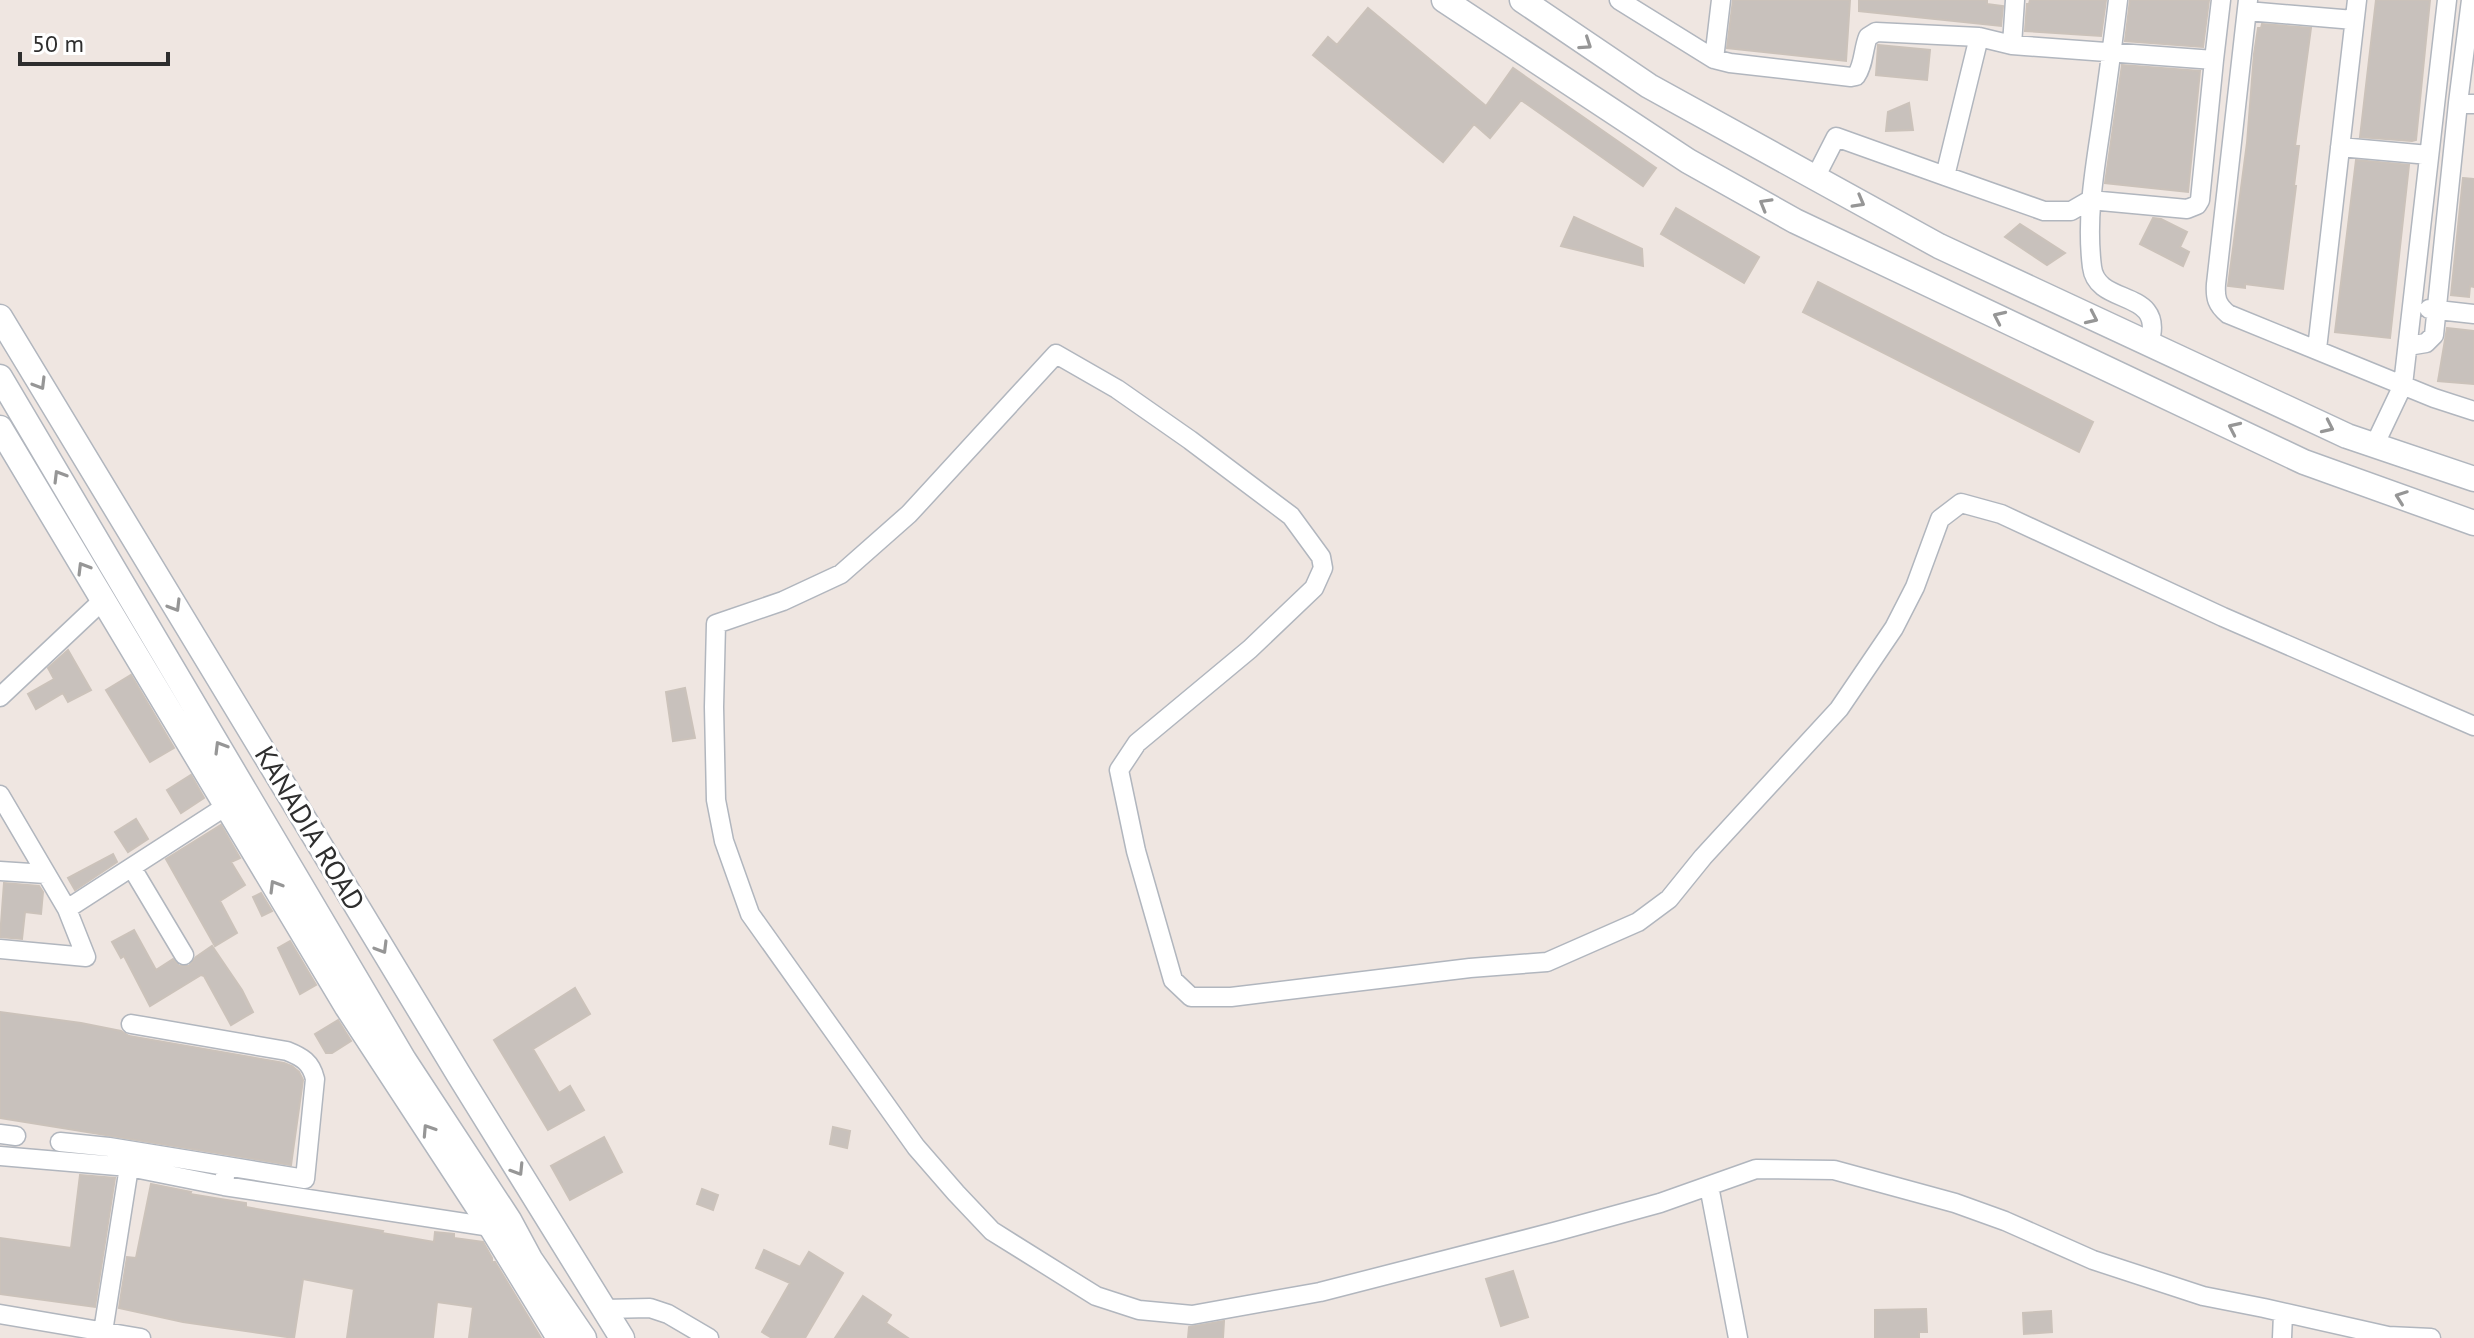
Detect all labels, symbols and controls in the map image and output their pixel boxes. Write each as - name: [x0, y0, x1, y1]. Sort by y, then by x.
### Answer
- scale bar: [20, 16, 168, 66]
- text: 50 m: [32, 28, 84, 59]
- one-way arrow: [1578, 34, 1592, 49]
- one-way arrow: [1851, 193, 1866, 208]
- one-way arrow: [1759, 198, 1774, 214]
- one-way arrow: [2084, 308, 2098, 324]
- one-way arrow: [1992, 311, 2007, 327]
- one-way arrow: [31, 375, 46, 390]
- one-way arrow: [2320, 417, 2334, 433]
- one-way arrow: [2227, 422, 2242, 438]
- one-way arrow: [53, 470, 69, 485]
- one-way arrow: [2394, 490, 2408, 507]
- one-way arrow: [77, 562, 92, 576]
- one-way arrow: [166, 597, 181, 612]
- street label: KANADIA ROAD: [247, 739, 374, 917]
- one-way arrow: [214, 742, 230, 756]
- one-way arrow: [269, 880, 284, 895]
- one-way arrow: [373, 939, 388, 954]
- one-way arrow: [422, 1124, 437, 1139]
- one-way arrow: [508, 1161, 523, 1176]

